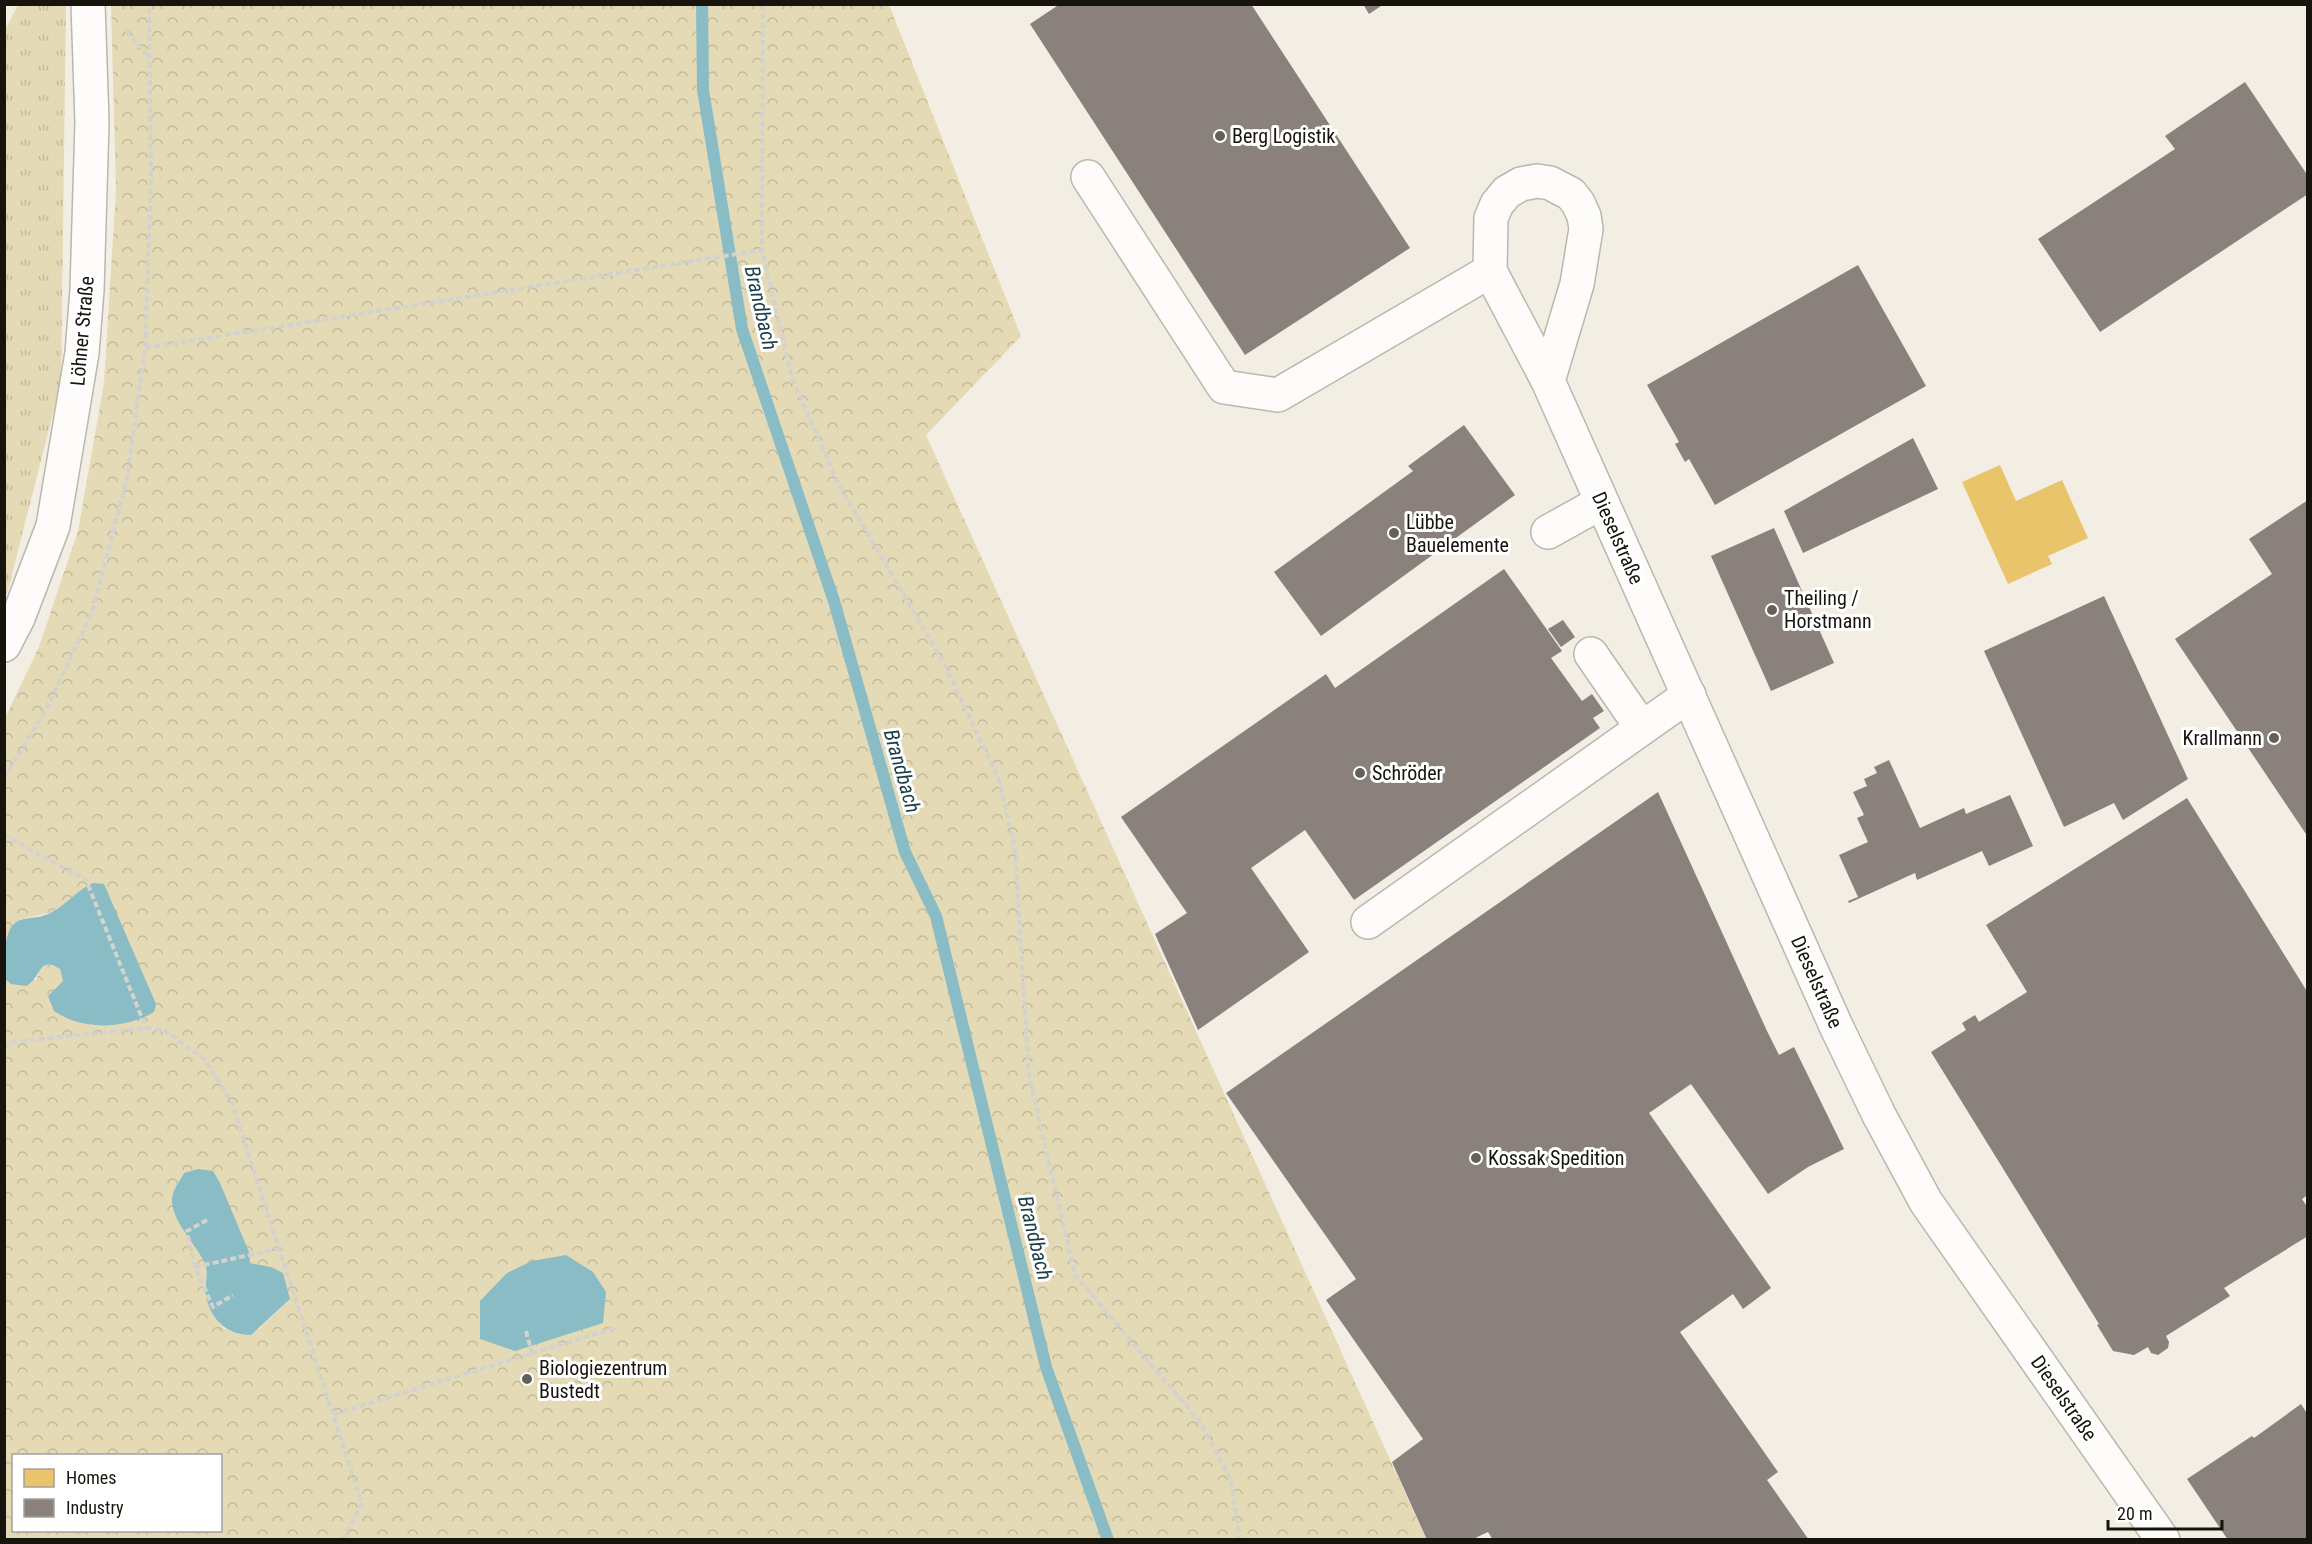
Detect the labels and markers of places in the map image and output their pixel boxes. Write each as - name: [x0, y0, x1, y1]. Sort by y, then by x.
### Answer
- place label: Berg Logistik: [1232, 124, 1335, 148]
- marker: Berg Logistik: [1213, 129, 1227, 143]
- place label: Lübbe Bauelemente: [1406, 510, 1509, 557]
- marker: Lübbe Bauelemente: [1387, 526, 1401, 540]
- place label: Theiling / Horstmann: [1784, 586, 1872, 633]
- marker: Theiling / Horstmann: [1765, 603, 1779, 617]
- place label: Krallmann: [2183, 726, 2262, 750]
- marker: Krallmann: [2267, 731, 2281, 745]
- place label: Schröder: [1372, 761, 1443, 785]
- marker: Schröder: [1353, 766, 1367, 780]
- place label: Kossak Spedition: [1488, 1146, 1624, 1170]
- marker: Kossak Spedition: [1469, 1151, 1483, 1165]
- place label: Biologiezentrum Bustedt: [539, 1356, 667, 1403]
- marker: Biologiezentrum Bustedt: [520, 1372, 534, 1386]

